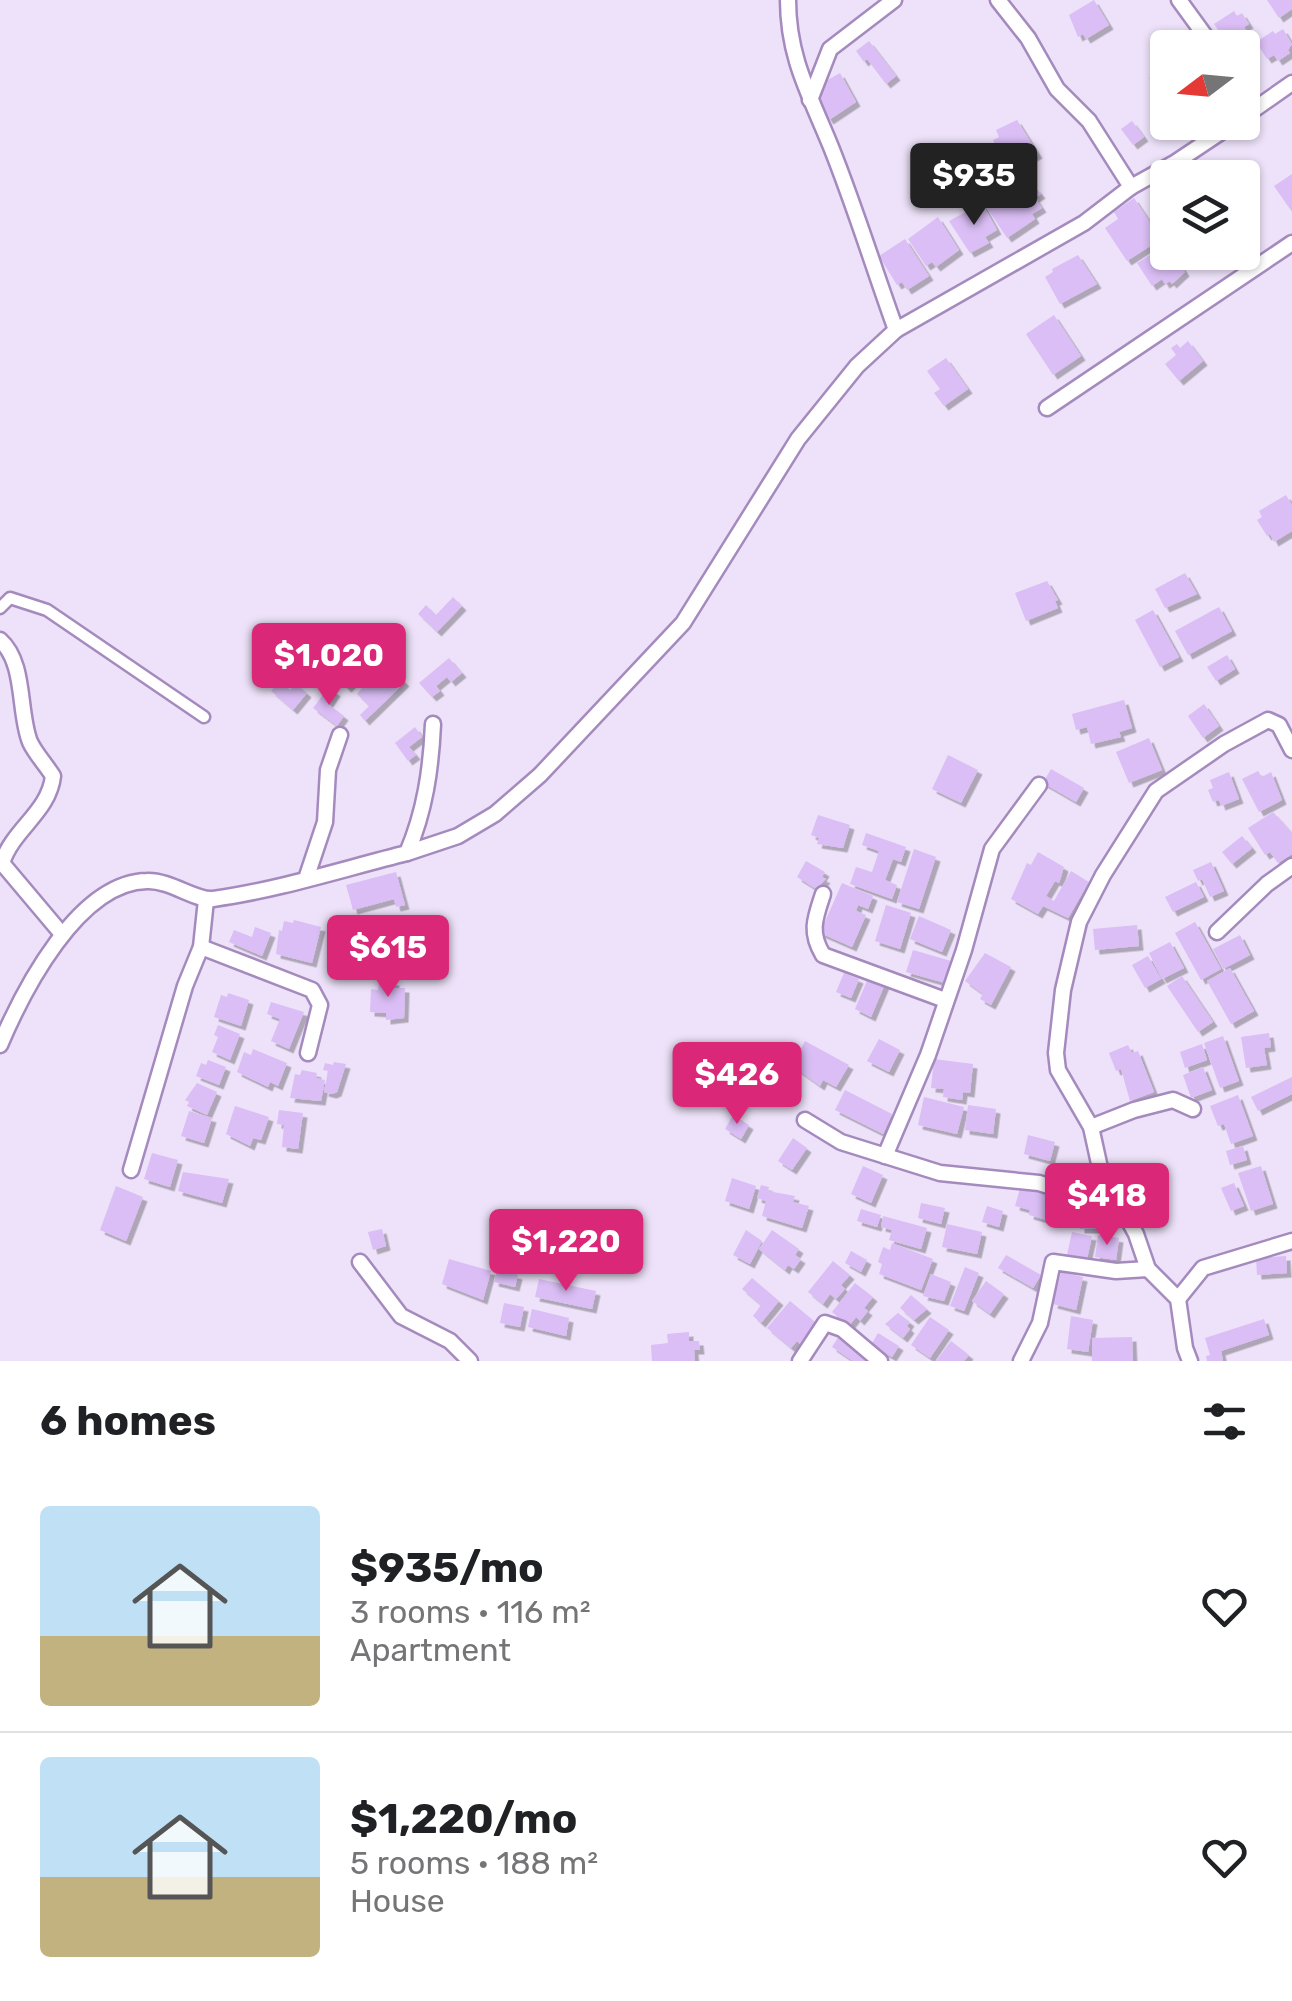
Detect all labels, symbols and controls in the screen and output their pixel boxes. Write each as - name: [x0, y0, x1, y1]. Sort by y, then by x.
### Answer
- north arrow: [1150, 30, 1260, 140]
- map controls: [1150, 30, 1260, 270]
- pin: $935: [915, 143, 1033, 228]
- text: $935: [932, 156, 1016, 194]
- button: layers: [1150, 160, 1260, 270]
- pin: $1,020: [248, 623, 410, 708]
- text: $1,020: [274, 636, 384, 674]
- pin: $615: [329, 915, 447, 1000]
- text: $615: [349, 928, 427, 966]
- pin: $426: [678, 1042, 796, 1127]
- text: $426: [695, 1055, 779, 1093]
- pin: $418: [1048, 1163, 1166, 1248]
- text: $418: [1067, 1176, 1147, 1214]
- pin: $1,220: [485, 1209, 647, 1294]
- text: $1,220: [511, 1222, 621, 1260]
- icon: filters: [1197, 1394, 1252, 1449]
- text: 6 homes: [40, 1396, 216, 1446]
- text: $935/mo: [350, 1543, 544, 1593]
- icon: home: [120, 1546, 240, 1666]
- icon: heart: [1197, 1579, 1252, 1634]
- text: 3 rooms · 116 m²: [350, 1593, 591, 1631]
- text: Apartment: [350, 1631, 511, 1669]
- text: $1,220/mo: [350, 1794, 577, 1844]
- icon: home: [120, 1797, 240, 1917]
- icon: heart: [1197, 1830, 1252, 1885]
- text: 5 rooms · 188 m²: [350, 1844, 598, 1882]
- text: House: [350, 1882, 445, 1920]

